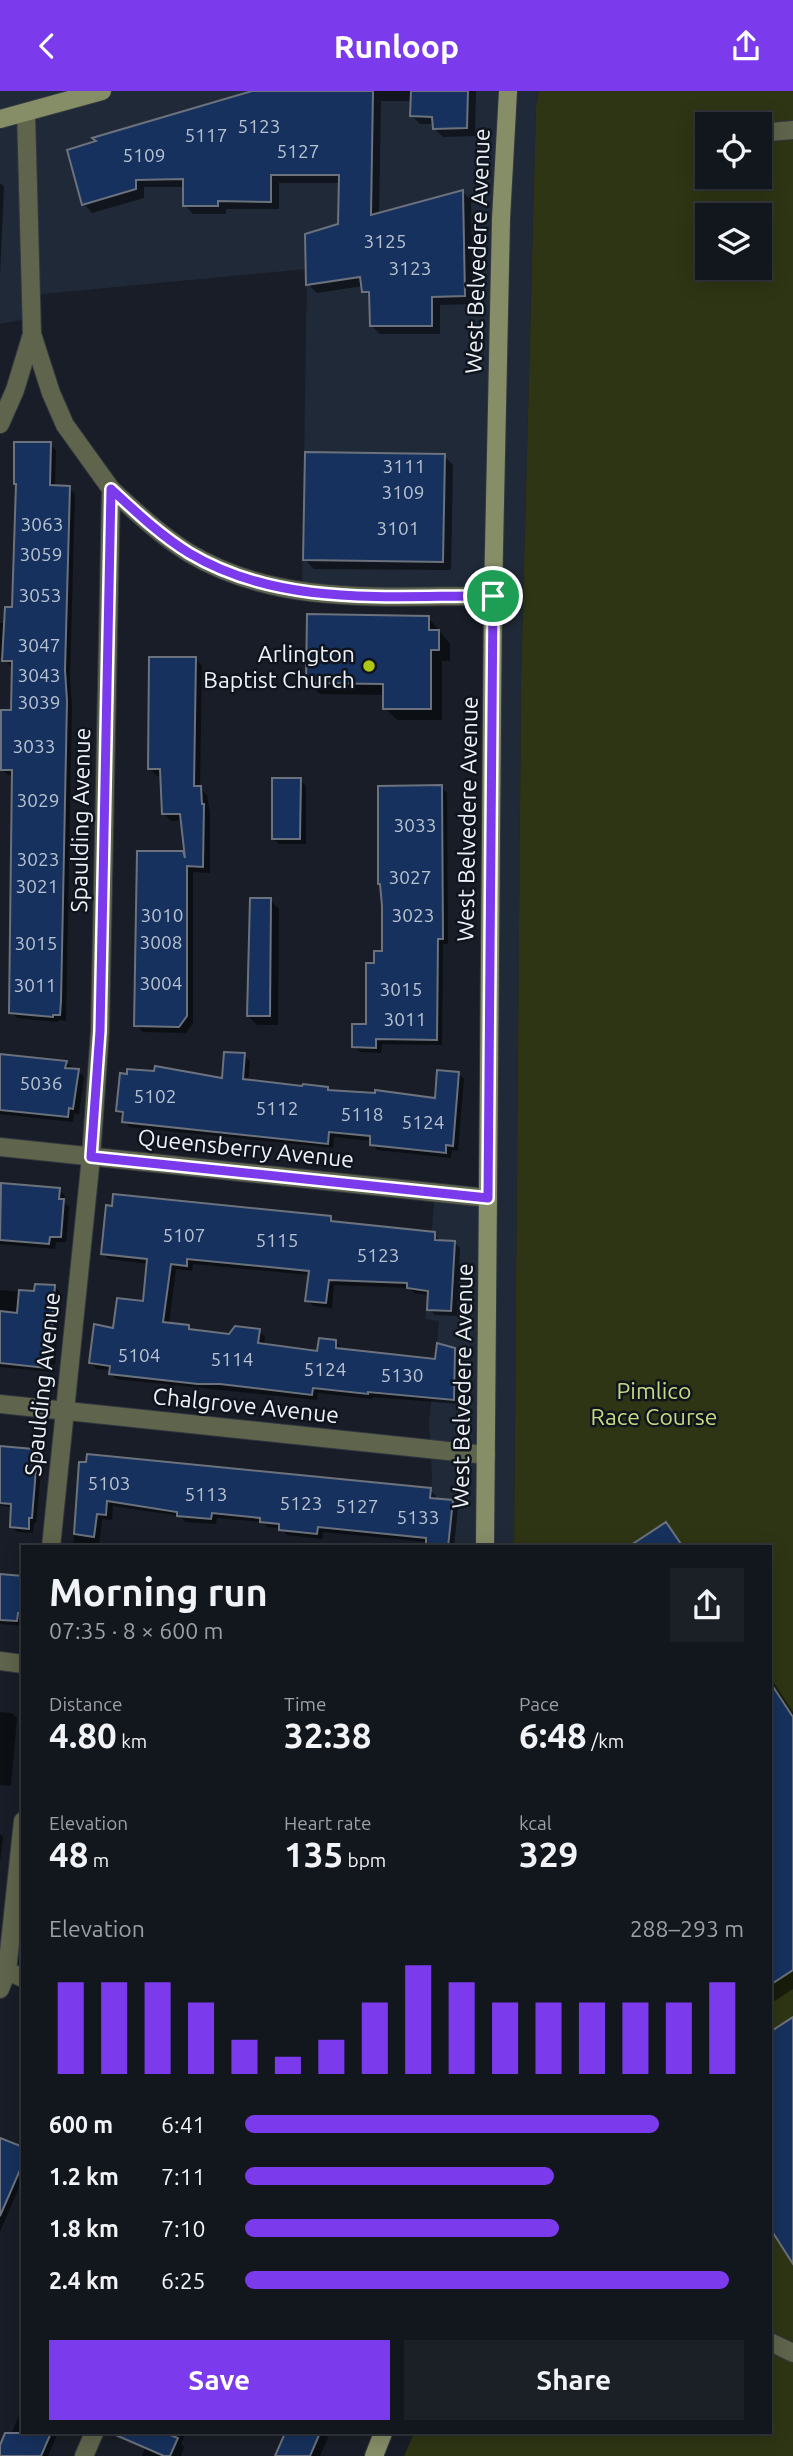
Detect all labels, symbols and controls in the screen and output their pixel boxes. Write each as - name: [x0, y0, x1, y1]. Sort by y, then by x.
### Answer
- icon: back: [28, 27, 66, 65]
- icon: share: [727, 27, 765, 65]
- text: Runloop: [334, 28, 459, 64]
- map controls: [695, 112, 772, 280]
- button: locate: [695, 112, 772, 189]
- house number: 5123: [238, 115, 280, 137]
- house number: 5117: [185, 124, 227, 146]
- street label: West Belvedere Avenue: [460, 128, 494, 374]
- house number: 5127: [277, 140, 319, 162]
- house number: 5109: [123, 144, 165, 166]
- button: layers: [695, 203, 772, 280]
- house number: 3125: [364, 230, 406, 252]
- house number: 3123: [389, 257, 431, 279]
- house number: 3111: [383, 455, 425, 477]
- house number: 3109: [382, 481, 424, 503]
- house number: 3063: [21, 513, 63, 535]
- house number: 3101: [377, 517, 419, 539]
- house number: 3059: [20, 543, 62, 565]
- pin: [463, 566, 523, 626]
- icon: arrive: [474, 577, 512, 615]
- house number: 3053: [19, 584, 61, 606]
- house number: 3047: [18, 634, 60, 656]
- place label: Arlington Baptist Church: [203, 641, 355, 692]
- marker: Arlington Baptist Church: [361, 658, 377, 674]
- house number: 3043: [18, 664, 60, 686]
- house number: 3039: [18, 691, 60, 713]
- street label: West Belvedere Avenue: [452, 696, 482, 942]
- street label: Spaulding Avenue: [66, 727, 94, 913]
- house number: 3033: [13, 735, 55, 757]
- house number: 3029: [17, 789, 59, 811]
- house number: 3033: [394, 814, 436, 836]
- house number: 3023: [17, 848, 59, 870]
- house number: 3027: [389, 866, 431, 888]
- house number: 3021: [16, 875, 58, 897]
- house number: 3010: [141, 904, 183, 926]
- house number: 3023: [392, 904, 434, 926]
- house number: 3008: [140, 931, 182, 953]
- house number: 3015: [15, 932, 57, 954]
- house number: 3004: [140, 972, 182, 994]
- house number: 3011: [14, 974, 56, 996]
- house number: 3015: [380, 978, 422, 1000]
- house number: 3011: [384, 1008, 426, 1030]
- house number: 5036: [20, 1072, 62, 1094]
- house number: 5102: [134, 1085, 176, 1107]
- house number: 5112: [256, 1097, 298, 1119]
- house number: 5118: [341, 1103, 383, 1125]
- house number: 5124: [402, 1111, 444, 1133]
- street label: Queensberry Avenue: [137, 1124, 355, 1172]
- house number: 5107: [163, 1224, 205, 1246]
- house number: 5115: [256, 1229, 298, 1251]
- house number: 5123: [357, 1244, 399, 1266]
- street label: West Belvedere Avenue: [447, 1263, 477, 1509]
- street label: Spaulding Avenue: [20, 1291, 64, 1477]
- house number: 5104: [118, 1344, 160, 1366]
- house number: 5114: [211, 1348, 253, 1370]
- house number: 5124: [304, 1358, 346, 1380]
- house number: 5130: [381, 1364, 423, 1386]
- park label: Pimlico Race Course: [591, 1378, 717, 1429]
- street label: Chalgrove Avenue: [152, 1383, 340, 1427]
- house number: 5103: [88, 1472, 130, 1494]
- house number: 5113: [185, 1483, 227, 1505]
- house number: 5123: [280, 1492, 322, 1514]
- house number: 5127: [336, 1495, 378, 1517]
- house number: 5133: [397, 1506, 439, 1528]
- button: share: [670, 1568, 744, 1642]
- text: Morning run: [49, 1571, 268, 1613]
- text: 07:35 · 8 × 600 m: [49, 1618, 223, 1643]
- text: Distance: [49, 1693, 123, 1715]
- text: Time: [284, 1693, 326, 1715]
- text: Pace: [519, 1693, 559, 1715]
- text: 4.80: [49, 1715, 117, 1755]
- text: 32:38: [284, 1715, 372, 1755]
- text: 6:48: [519, 1715, 587, 1755]
- text: km: [117, 1730, 147, 1752]
- text: /km: [587, 1730, 624, 1752]
- text: Elevation: [49, 1812, 128, 1834]
- text: Heart rate: [284, 1812, 371, 1834]
- text: kcal: [519, 1812, 552, 1834]
- text: 48: [49, 1834, 88, 1874]
- text: 135: [284, 1834, 343, 1874]
- text: 329: [519, 1834, 578, 1874]
- text: m: [88, 1849, 109, 1871]
- text: bpm: [343, 1849, 386, 1871]
- text: Elevation: [49, 1916, 145, 1941]
- text: 288–293 m: [630, 1916, 744, 1941]
- text: 600 m: [49, 2112, 113, 2137]
- text: 6:41: [161, 2112, 206, 2137]
- text: 1.2 km: [49, 2164, 119, 2189]
- text: 7:11: [161, 2164, 206, 2189]
- text: 1.8 km: [49, 2216, 119, 2241]
- text: 7:10: [161, 2216, 206, 2241]
- text: 2.4 km: [49, 2268, 119, 2293]
- text: 6:25: [161, 2268, 206, 2293]
- button: Save: [49, 2340, 390, 2420]
- button: Share: [404, 2340, 744, 2420]

